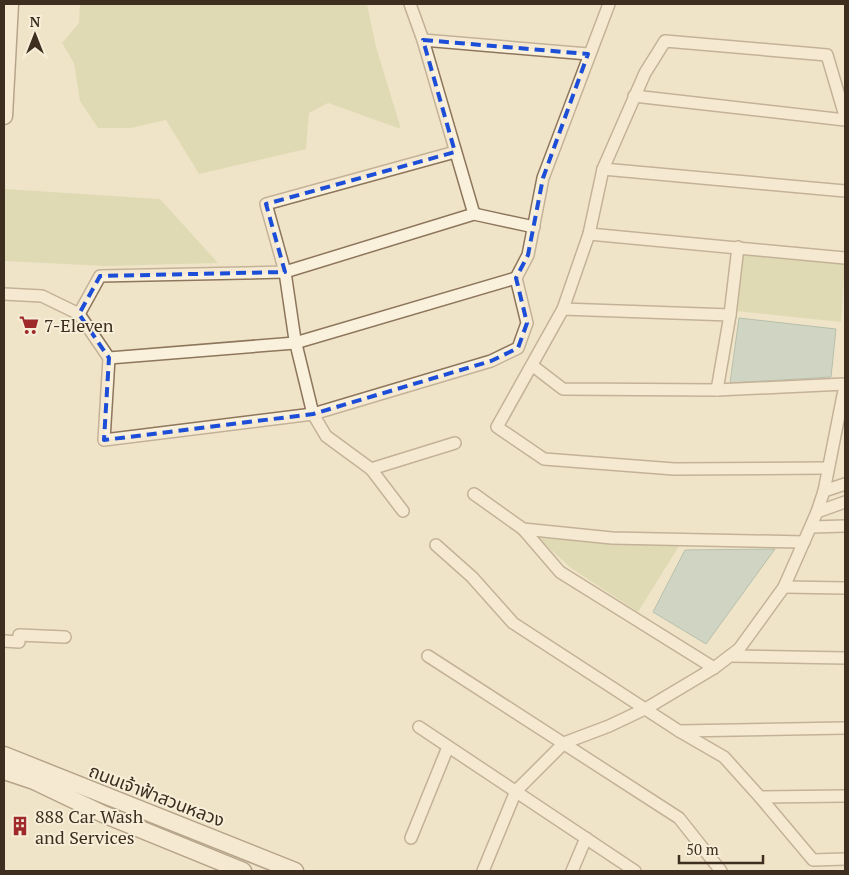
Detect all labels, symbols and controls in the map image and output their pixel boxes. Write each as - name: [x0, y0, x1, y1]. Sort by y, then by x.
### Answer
- north arrow: [10, 10, 60, 60]
- text: N: [30, 12, 41, 31]
- place label: 7-Eleven: [44, 313, 114, 337]
- supermarket icon: 7-Eleven: [18, 314, 40, 336]
- street label: ถนนเจ้าฟ้าสวนหลวง: [86, 758, 228, 832]
- place label: 888 Car Wash and Services: [35, 804, 144, 849]
- building icon: 888 Car Wash and Services: [9, 815, 31, 837]
- scale bar: [679, 832, 763, 864]
- text: 50 m: [686, 839, 719, 859]

